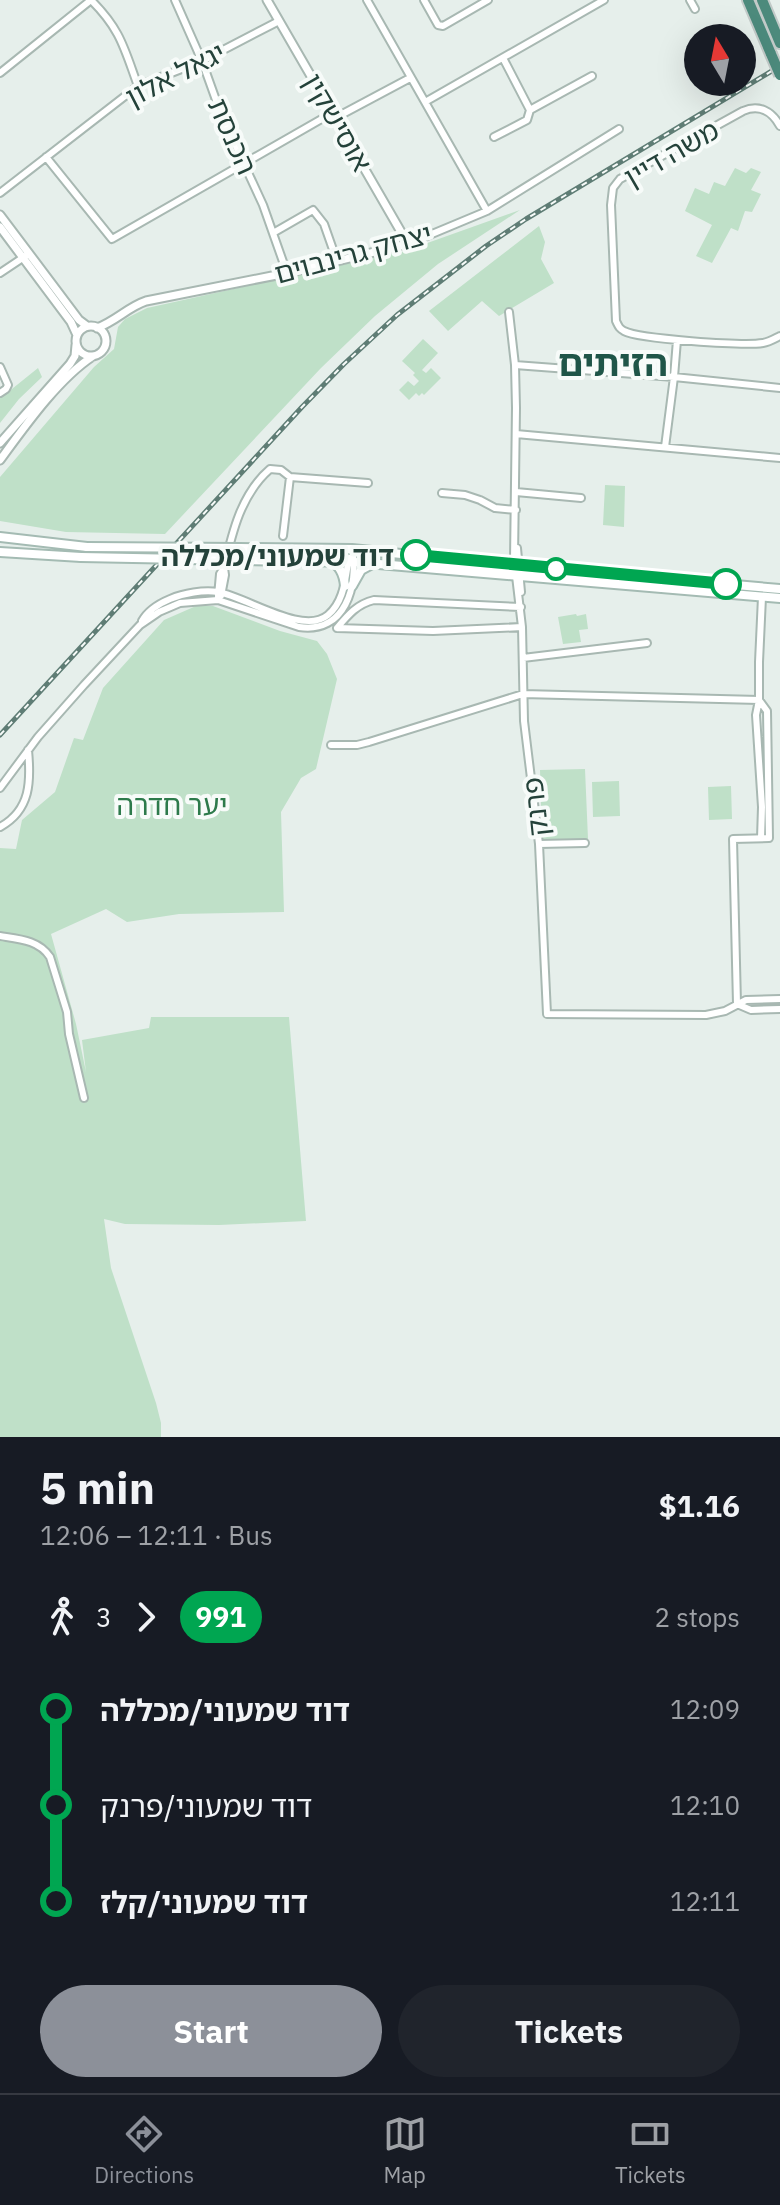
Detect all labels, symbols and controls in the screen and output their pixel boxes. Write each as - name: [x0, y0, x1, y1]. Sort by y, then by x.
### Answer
- north arrow: [684, 24, 756, 96]
- map controls: [684, 24, 756, 96]
- street label: יגאל אלון: [119, 33, 231, 115]
- street label: אוסישקין: [295, 66, 381, 178]
- street label: הכנסת: [200, 92, 266, 180]
- street label: משה דיין: [617, 111, 725, 195]
- street label: יצחק גרינבוים: [270, 214, 436, 292]
- district label: הזיתים: [558, 339, 668, 386]
- place label: דוד שמעוני/מכללה: [161, 537, 394, 574]
- marker: דוד שמעוני/מכללה: [401, 540, 431, 570]
- unlabelled marker: [545, 558, 567, 580]
- unlabelled marker: [711, 569, 741, 599]
- street label: פרנק: [513, 775, 557, 839]
- park label: יער חדרה: [116, 786, 228, 823]
- text: 5 min: [40, 1459, 155, 1516]
- text: $1.16: [659, 1486, 740, 1525]
- text: 12:06 – 12:11 · Bus: [40, 1518, 273, 1552]
- icon: walk: [40, 1595, 84, 1639]
- icon: forward: [124, 1595, 168, 1639]
- text: 991: [196, 1598, 246, 1635]
- text: 3: [96, 1600, 112, 1634]
- text: 2 stops: [654, 1600, 740, 1634]
- text: דוד שמעוני/מכללה: [100, 1690, 350, 1729]
- text: 12:09: [670, 1692, 740, 1726]
- text: דוד שמעוני/פרנק: [100, 1786, 312, 1825]
- text: 12:10: [670, 1788, 740, 1822]
- text: דוד שמעוני/קלז: [100, 1882, 308, 1921]
- text: 12:11: [670, 1884, 740, 1918]
- button: Start: [40, 1985, 382, 2077]
- button: Tickets: [398, 1985, 740, 2077]
- tab: Directions: [94, 2112, 194, 2189]
- tab: Map: [383, 2112, 427, 2189]
- tab: Tickets: [615, 2112, 686, 2189]

